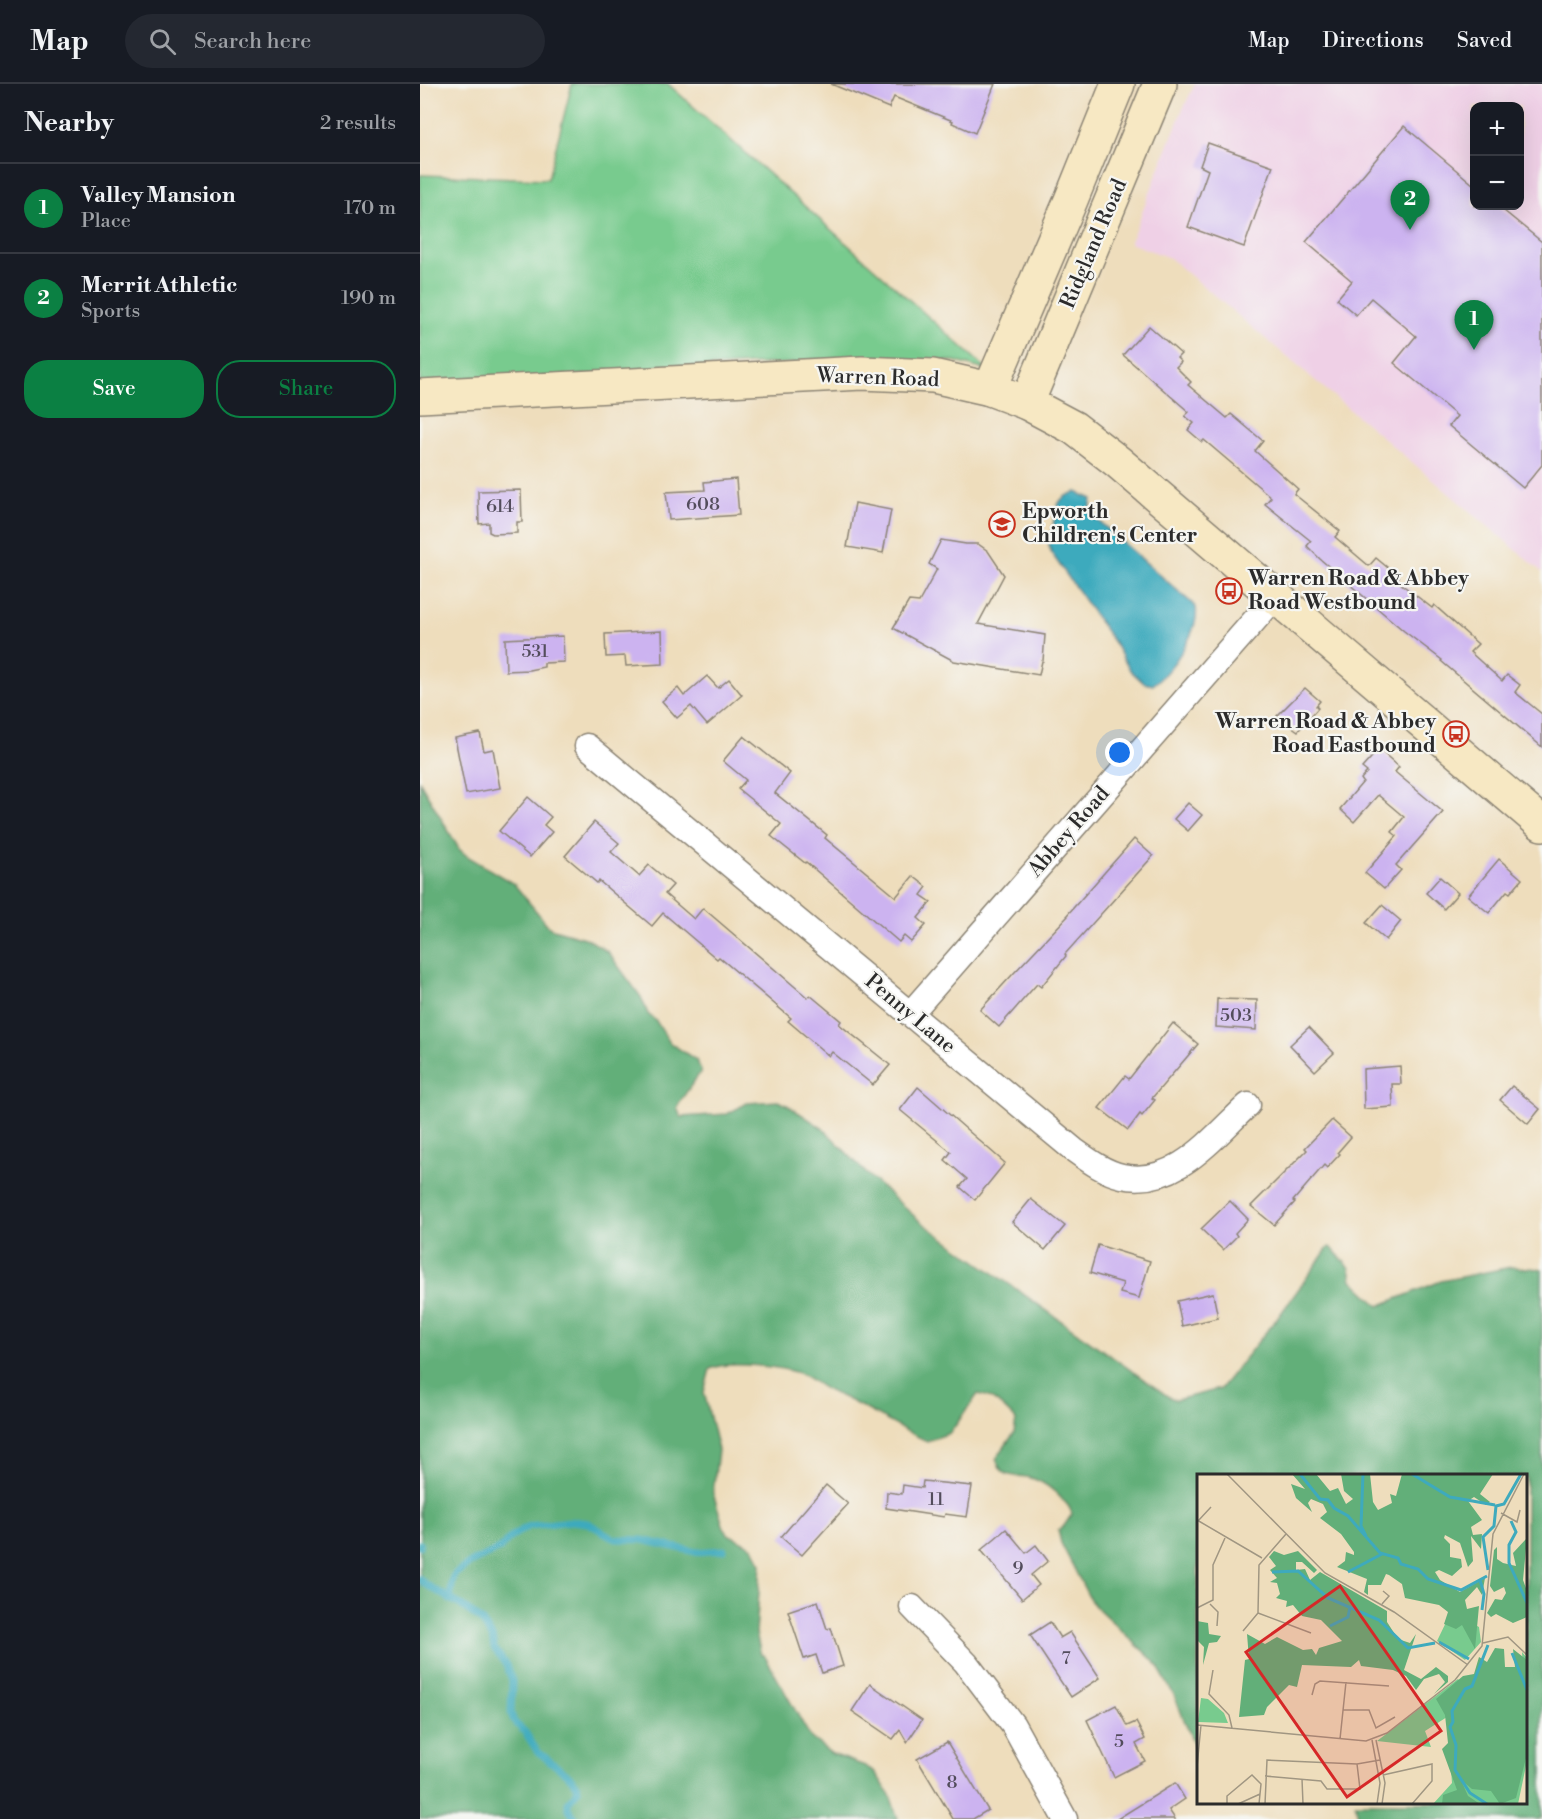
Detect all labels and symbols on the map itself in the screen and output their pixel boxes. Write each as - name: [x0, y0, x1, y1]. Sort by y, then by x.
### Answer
- street label: Ridgland Road: [1055, 175, 1133, 313]
- pin: 2: [1390, 180, 1430, 230]
- pin: 1: [1454, 300, 1494, 350]
- street label: Warren Road: [815, 363, 940, 393]
- house number: 608: [686, 493, 720, 516]
- house number: 614: [486, 495, 514, 518]
- place label: Epworth Children's Center: [1022, 499, 1197, 549]
- school or university icon: Epworth Children's Center: [987, 509, 1017, 539]
- place label: Warren Road & Abbey Road Westbound: [1247, 566, 1469, 616]
- bus stop icon: Warren Road & Abbey Road Westbound: [1214, 576, 1244, 606]
- house number: 531: [521, 640, 549, 663]
- place label: Warren Road & Abbey Road Eastbound: [1214, 709, 1436, 759]
- bus stop icon: Warren Road & Abbey Road Eastbound: [1441, 719, 1471, 749]
- your location: [1105, 738, 1134, 767]
- street label: Abbey Road: [1022, 781, 1116, 883]
- street label: Penny Lane: [859, 968, 961, 1060]
- house number: 503: [1220, 1004, 1252, 1027]
- inset map: [1197, 1474, 1527, 1804]
- house number: 11: [928, 1488, 944, 1511]
- house number: 9: [1013, 1557, 1024, 1580]
- house number: 7: [1061, 1647, 1071, 1670]
- house number: 5: [1114, 1730, 1124, 1753]
- house number: 8: [946, 1771, 958, 1794]

